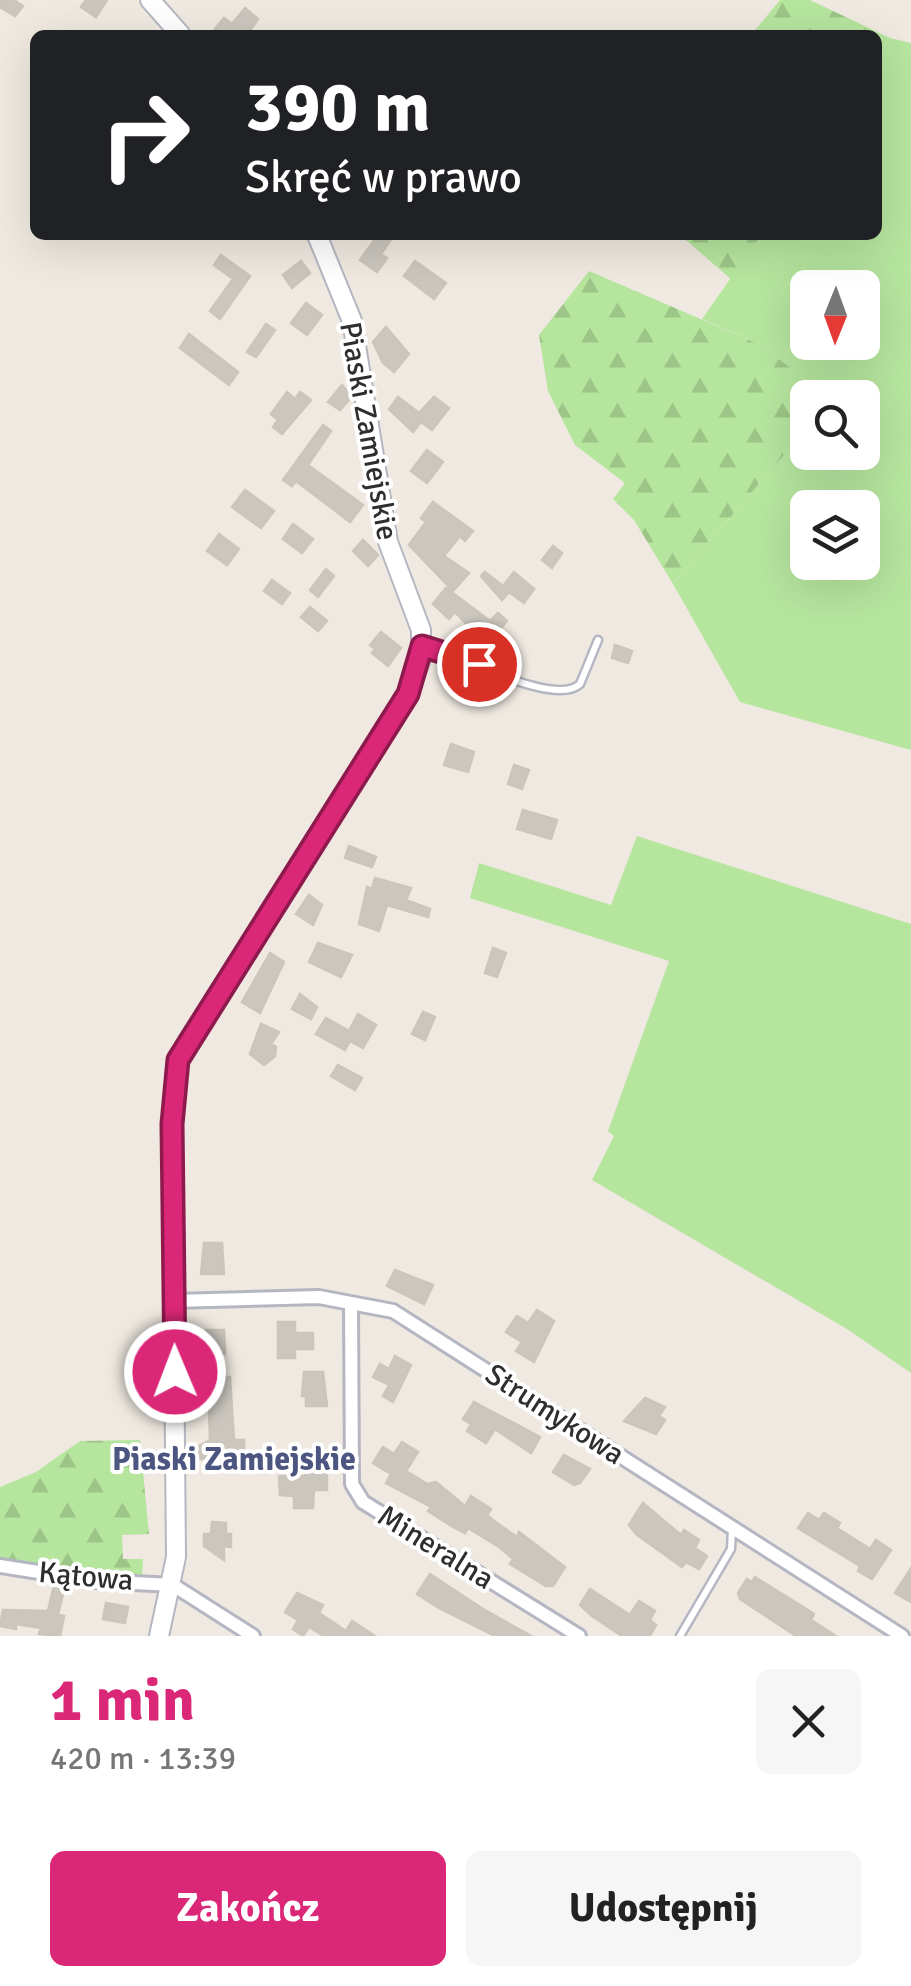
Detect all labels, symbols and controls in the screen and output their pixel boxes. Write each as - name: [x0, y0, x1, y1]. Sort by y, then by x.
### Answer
- text: 390 m: [245, 64, 430, 150]
- icon: right: [80, 70, 210, 200]
- text: Skręć w prawo: [245, 150, 522, 205]
- north arrow: [790, 270, 880, 360]
- map controls: [790, 270, 880, 580]
- street label: Piaski Zamiejskie: [331, 319, 406, 543]
- button: search: [790, 380, 880, 470]
- button: layers: [790, 490, 880, 580]
- pin: [437, 622, 522, 707]
- icon: arrive: [452, 637, 507, 692]
- position arrow: [123, 1320, 227, 1424]
- street label: Strumykowa: [478, 1356, 631, 1473]
- district label: Piaski Zamiejskie: [112, 1440, 356, 1479]
- street label: Mineralna: [371, 1497, 501, 1598]
- street label: Kątowa: [37, 1554, 135, 1599]
- text: 1 min: [50, 1664, 195, 1738]
- button: close: [756, 1669, 861, 1774]
- text: 420 m · 13:39: [50, 1739, 236, 1778]
- button: Zakończ: [50, 1851, 446, 1966]
- button: Udostępnij: [466, 1851, 861, 1966]

